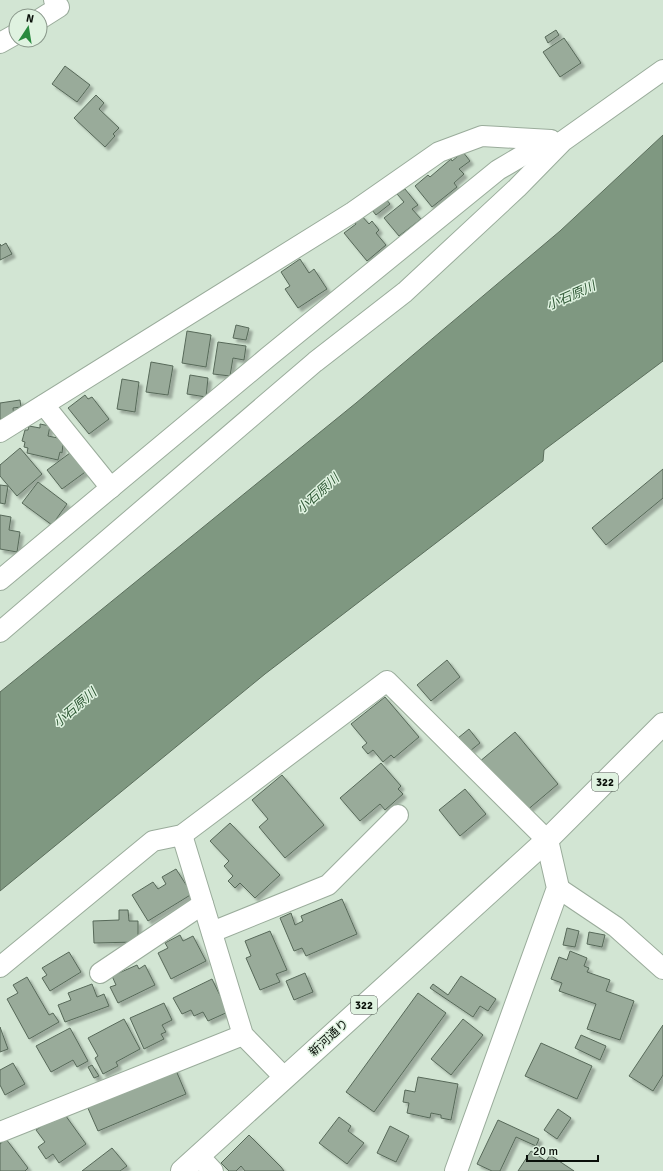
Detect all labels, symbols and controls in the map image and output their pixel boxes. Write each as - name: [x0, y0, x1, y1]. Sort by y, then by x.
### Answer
- north arrow: [8, 8, 48, 48]
- text: N: [25, 12, 35, 26]
- water label: 小石原川: [544, 277, 600, 314]
- water label: 小石原川: [293, 469, 344, 517]
- water label: 小石原川: [50, 684, 101, 731]
- road number: 322: [592, 773, 618, 791]
- road number: 322: [351, 996, 377, 1014]
- street label: 新河通り: [306, 1016, 352, 1060]
- scale bar: [527, 1137, 598, 1163]
- text: 20 m: [533, 1144, 558, 1159]

